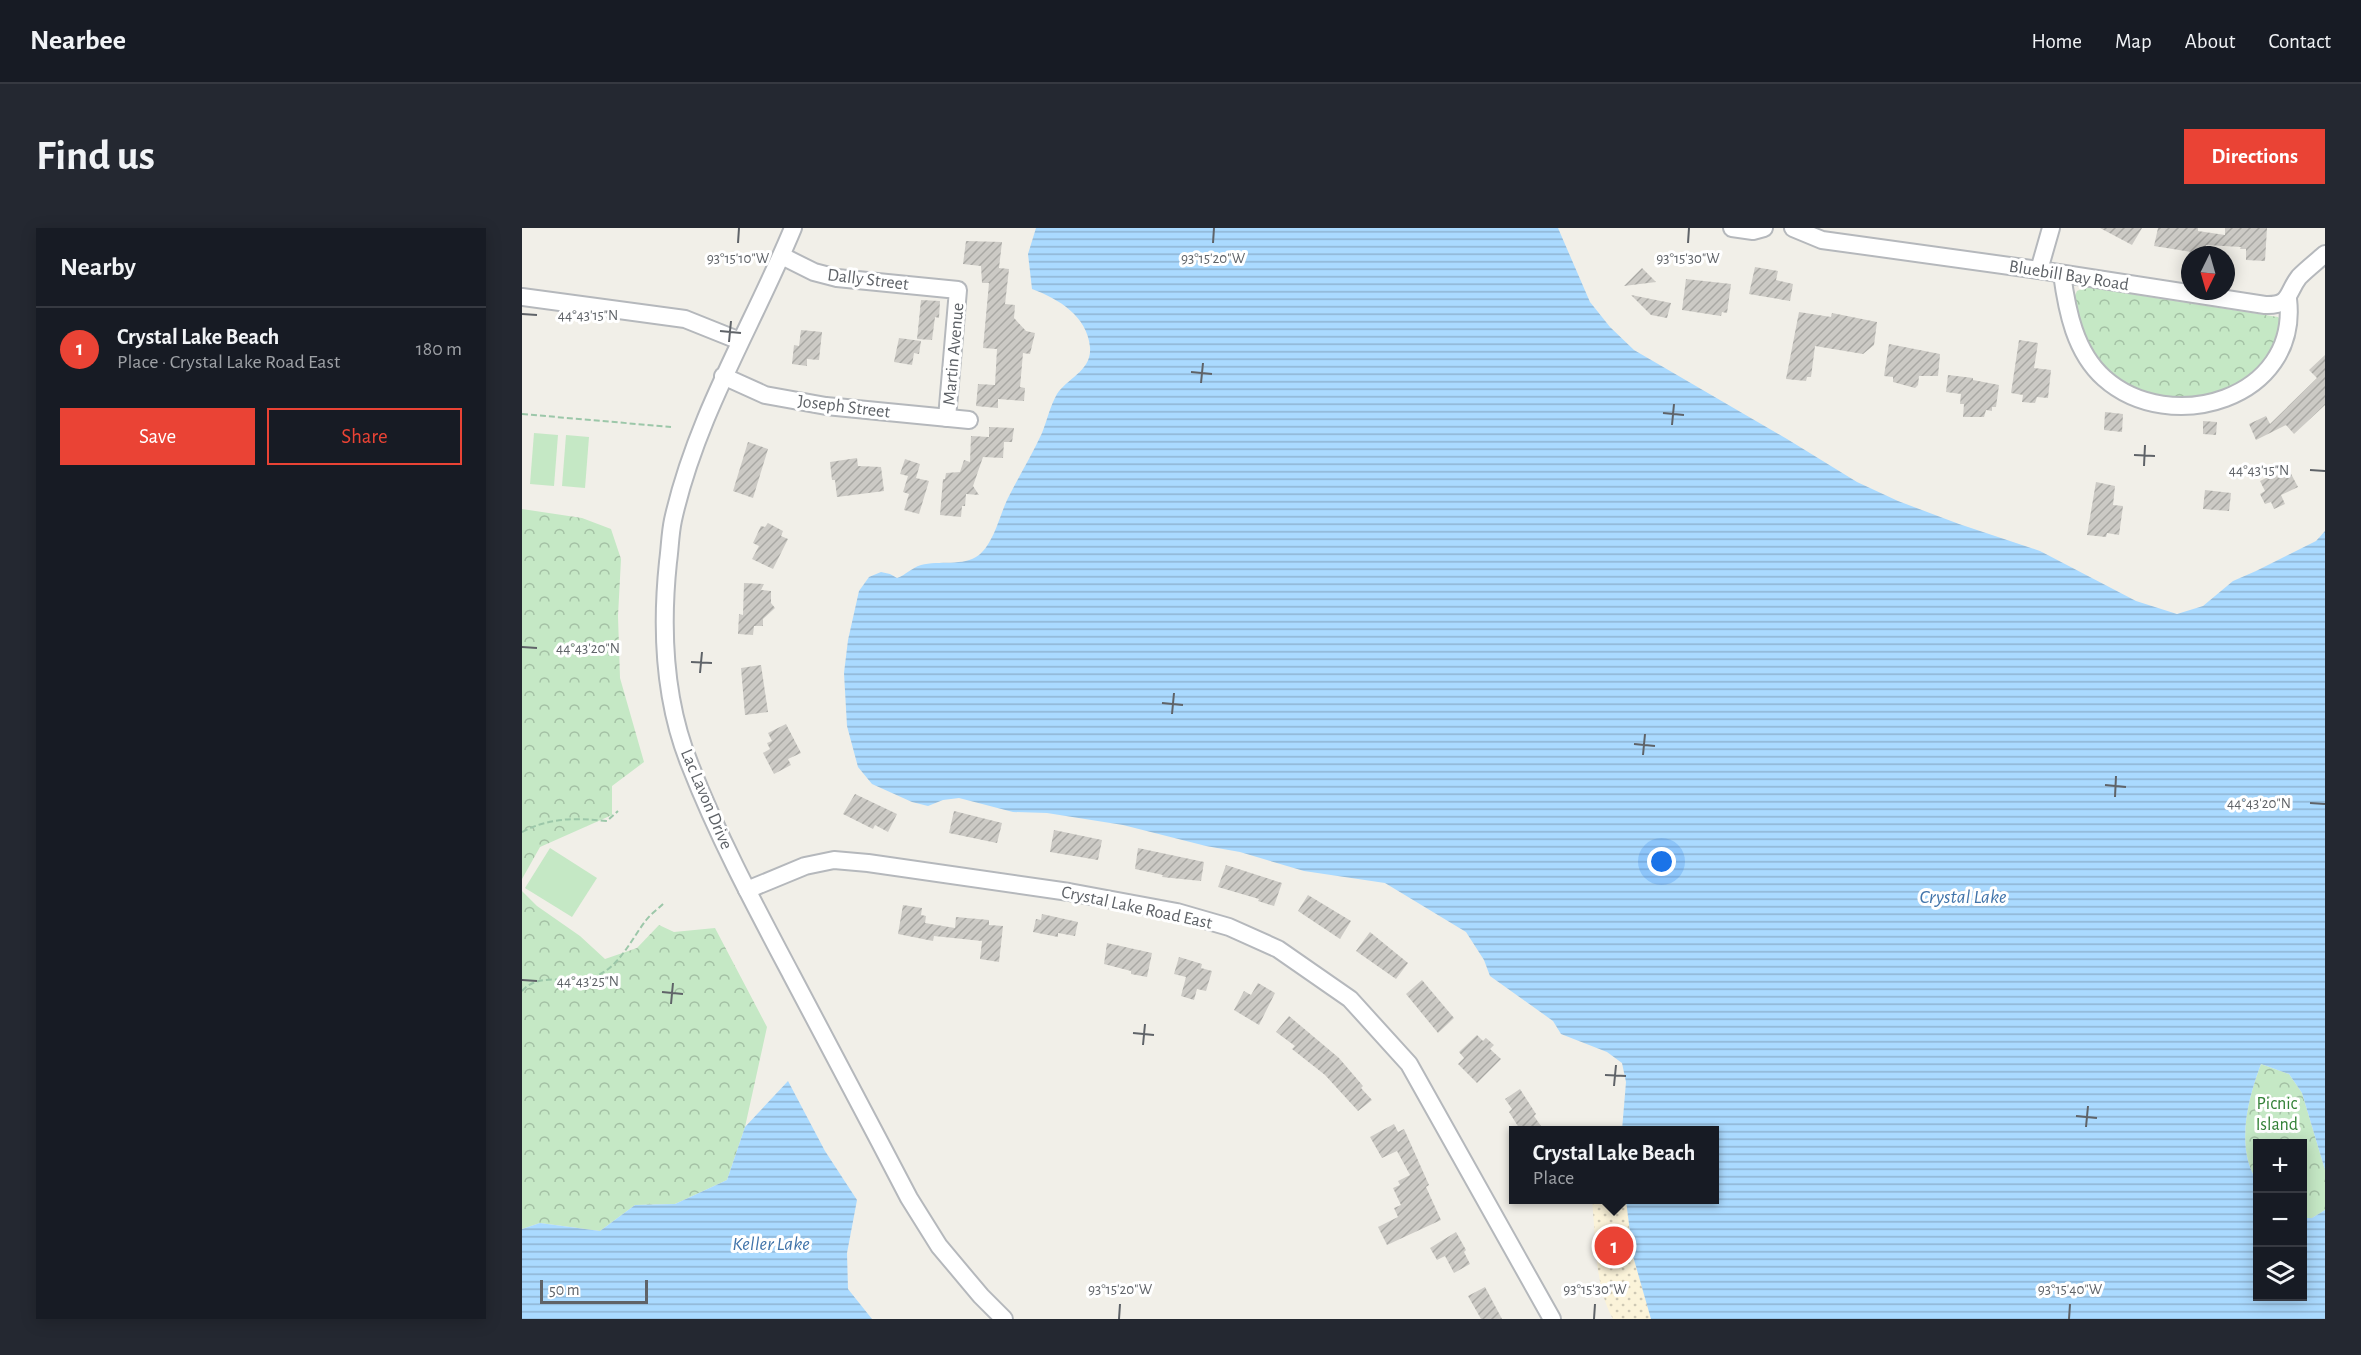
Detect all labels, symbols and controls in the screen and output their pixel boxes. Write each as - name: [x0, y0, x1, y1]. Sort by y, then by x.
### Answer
- text: Nearbee: [30, 27, 126, 55]
- text: Home: [2031, 31, 2082, 52]
- text: Map: [2115, 31, 2152, 52]
- text: About: [2185, 31, 2235, 52]
- text: Contact: [2268, 31, 2331, 52]
- button: Directions: [2184, 129, 2325, 184]
- text: Find us: [36, 135, 155, 177]
- north arrow: [2181, 246, 2235, 300]
- text: 93°15'10"W: [707, 251, 770, 266]
- text: 93°15'20"W: [1181, 251, 1246, 266]
- text: 93°15'30"W: [1656, 251, 1720, 266]
- text: Nearby: [60, 254, 136, 280]
- street label: Bluebill Bay Road: [2008, 258, 2130, 294]
- street label: Dally Street: [826, 266, 910, 294]
- street label: Martin Avenue: [941, 302, 967, 406]
- text: 44°43'15"N: [558, 308, 618, 323]
- text: Crystal Lake Beach: [117, 326, 279, 348]
- text: 1: [76, 339, 83, 359]
- text: 180 m: [416, 339, 462, 359]
- text: Place · Crystal Lake Road East: [117, 352, 340, 372]
- street label: Joseph Street: [797, 392, 891, 422]
- button: Save: [60, 408, 255, 465]
- button: Share: [267, 408, 462, 465]
- text: 44°43'15"N: [2229, 463, 2289, 478]
- text: 44°43'20"N: [556, 641, 620, 656]
- street label: Lac Lavon Drive: [677, 747, 735, 852]
- text: 44°43'20"N: [2227, 796, 2291, 811]
- your location: [1647, 847, 1676, 876]
- street label: Crystal Lake Road East: [1060, 883, 1214, 933]
- water label: Crystal Lake: [1919, 887, 2007, 907]
- text: 44°43'25"N: [557, 974, 619, 989]
- park label: Picnic Island: [2256, 1095, 2298, 1134]
- popup: [1509, 1126, 1719, 1204]
- map controls: [2253, 1139, 2307, 1301]
- button: +: [2253, 1139, 2307, 1193]
- text: Crystal Lake Beach: [1533, 1142, 1695, 1164]
- text: Place: [1533, 1168, 1574, 1188]
- button: −: [2253, 1193, 2307, 1247]
- pin: 1: [1594, 1224, 1634, 1268]
- water label: Keller Lake: [732, 1234, 810, 1254]
- button: layers: [2253, 1247, 2307, 1301]
- scale bar: [540, 1277, 648, 1304]
- text: 50 m: [549, 1282, 580, 1298]
- text: 93°15'20"W: [1088, 1282, 1153, 1297]
- text: 93°15'30"W: [1563, 1282, 1627, 1297]
- text: 93°15'40"W: [2038, 1282, 2103, 1297]

